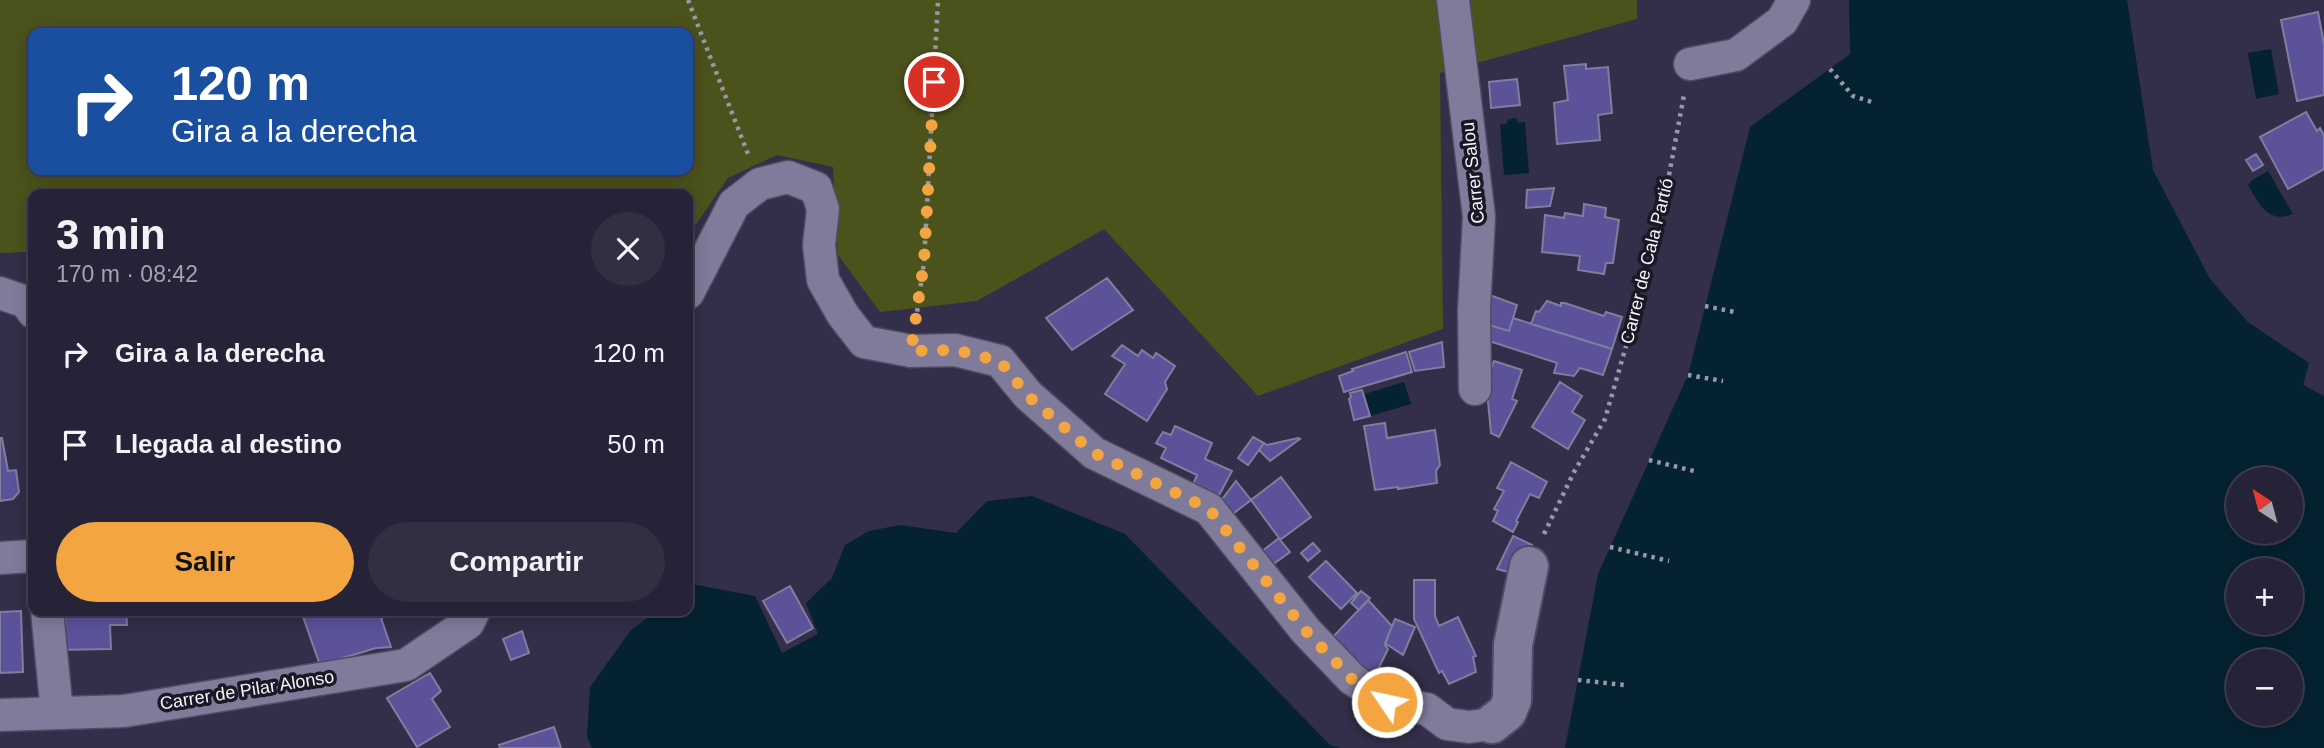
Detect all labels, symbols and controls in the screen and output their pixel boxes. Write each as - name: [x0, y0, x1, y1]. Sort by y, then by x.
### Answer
- pin: [904, 52, 964, 112]
- icon: right: [56, 56, 147, 147]
- text: 120 m: [171, 56, 310, 110]
- icon: arrive: [915, 63, 953, 101]
- text: Gira a la derecha: [171, 113, 416, 149]
- street label: Carrer Salou: [1458, 121, 1488, 225]
- street label: Carrer de Cala Partió: [1617, 176, 1677, 346]
- text: 3 min: [56, 211, 166, 258]
- button: close: [591, 212, 665, 286]
- text: 170 m · 08:42: [56, 261, 198, 287]
- icon: right: [56, 335, 94, 373]
- text: Gira a la derecha: [115, 338, 325, 368]
- text: 120 m: [593, 338, 665, 368]
- icon: arrive: [56, 426, 94, 464]
- text: Llegada al destino: [115, 429, 342, 459]
- text: 50 m: [607, 429, 665, 459]
- north arrow: [2226, 467, 2303, 544]
- map controls: [2226, 467, 2303, 726]
- button: Salir: [56, 522, 354, 602]
- button: Compartir: [368, 522, 665, 602]
- button: +: [2226, 558, 2303, 635]
- button: −: [2226, 649, 2303, 726]
- position arrow: [1350, 665, 1424, 739]
- street label: Carrer de Pilar Alonso: [158, 666, 336, 714]

